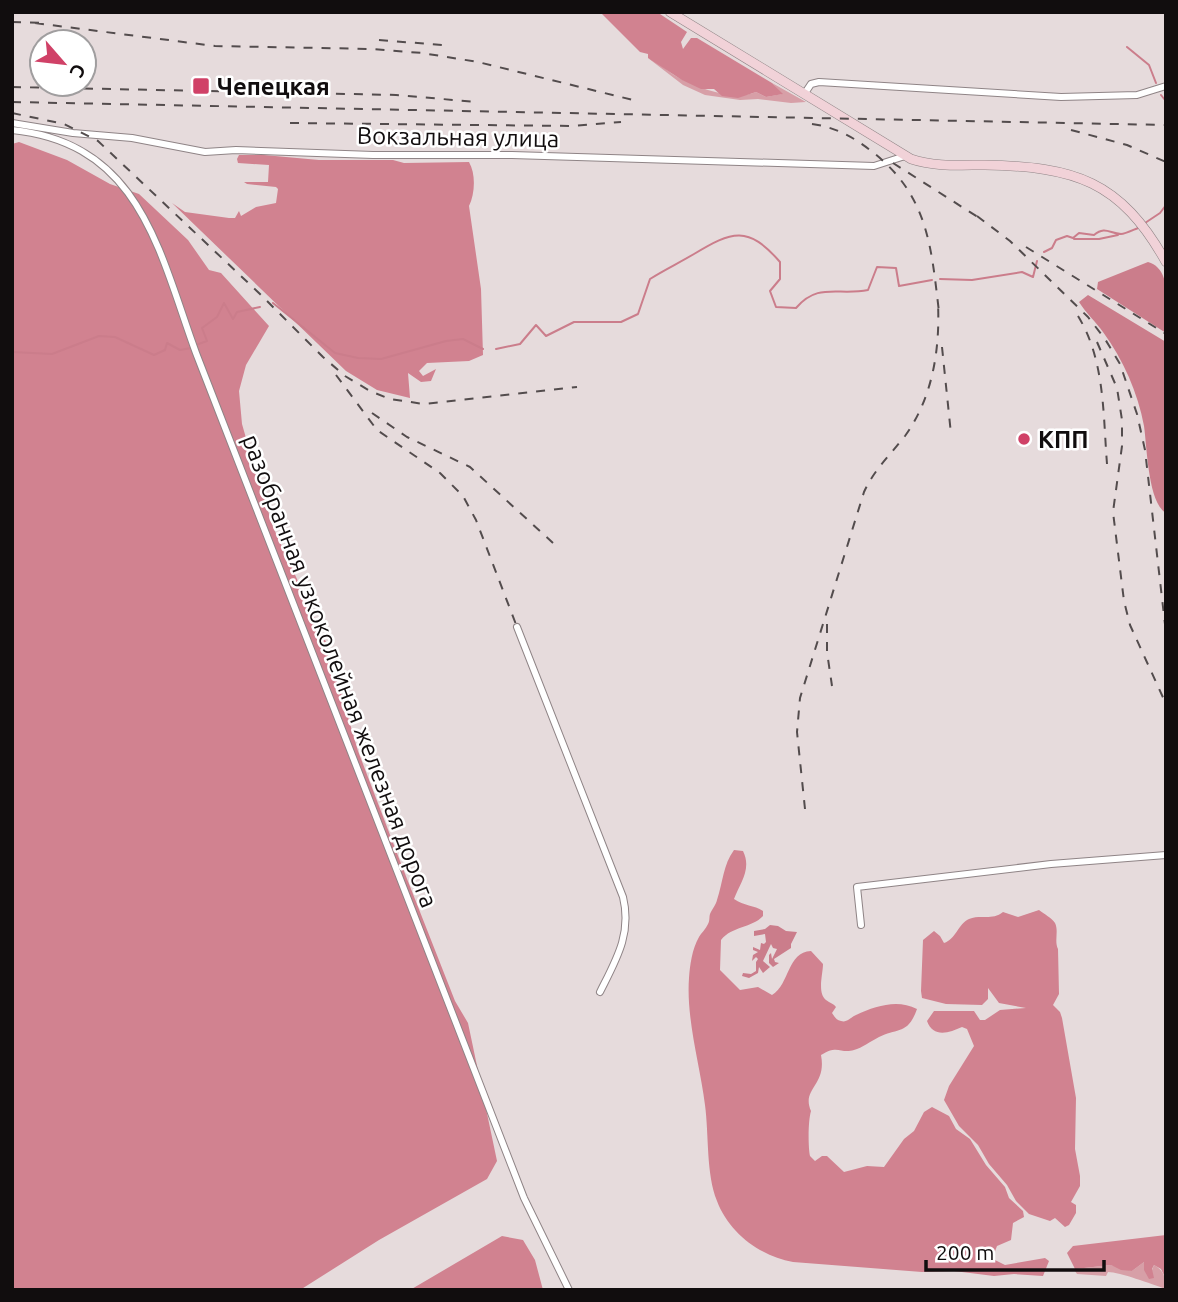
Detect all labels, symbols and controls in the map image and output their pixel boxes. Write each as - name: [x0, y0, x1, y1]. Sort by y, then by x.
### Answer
- north arrow: [28, 28, 98, 98]
- text: С: [65, 60, 91, 82]
- place label: Чепецкая: [217, 73, 330, 100]
- marker: Чепецкая: [191, 76, 211, 96]
- street label: Вокзальная улица: [357, 122, 559, 152]
- place label: КПП: [1038, 426, 1089, 453]
- street label: разобранная узкоколейная железная дорога: [237, 431, 443, 911]
- marker: КПП: [1016, 431, 1032, 447]
- scale bar: [926, 1228, 1104, 1272]
- text: 200 m: [936, 1240, 994, 1264]

